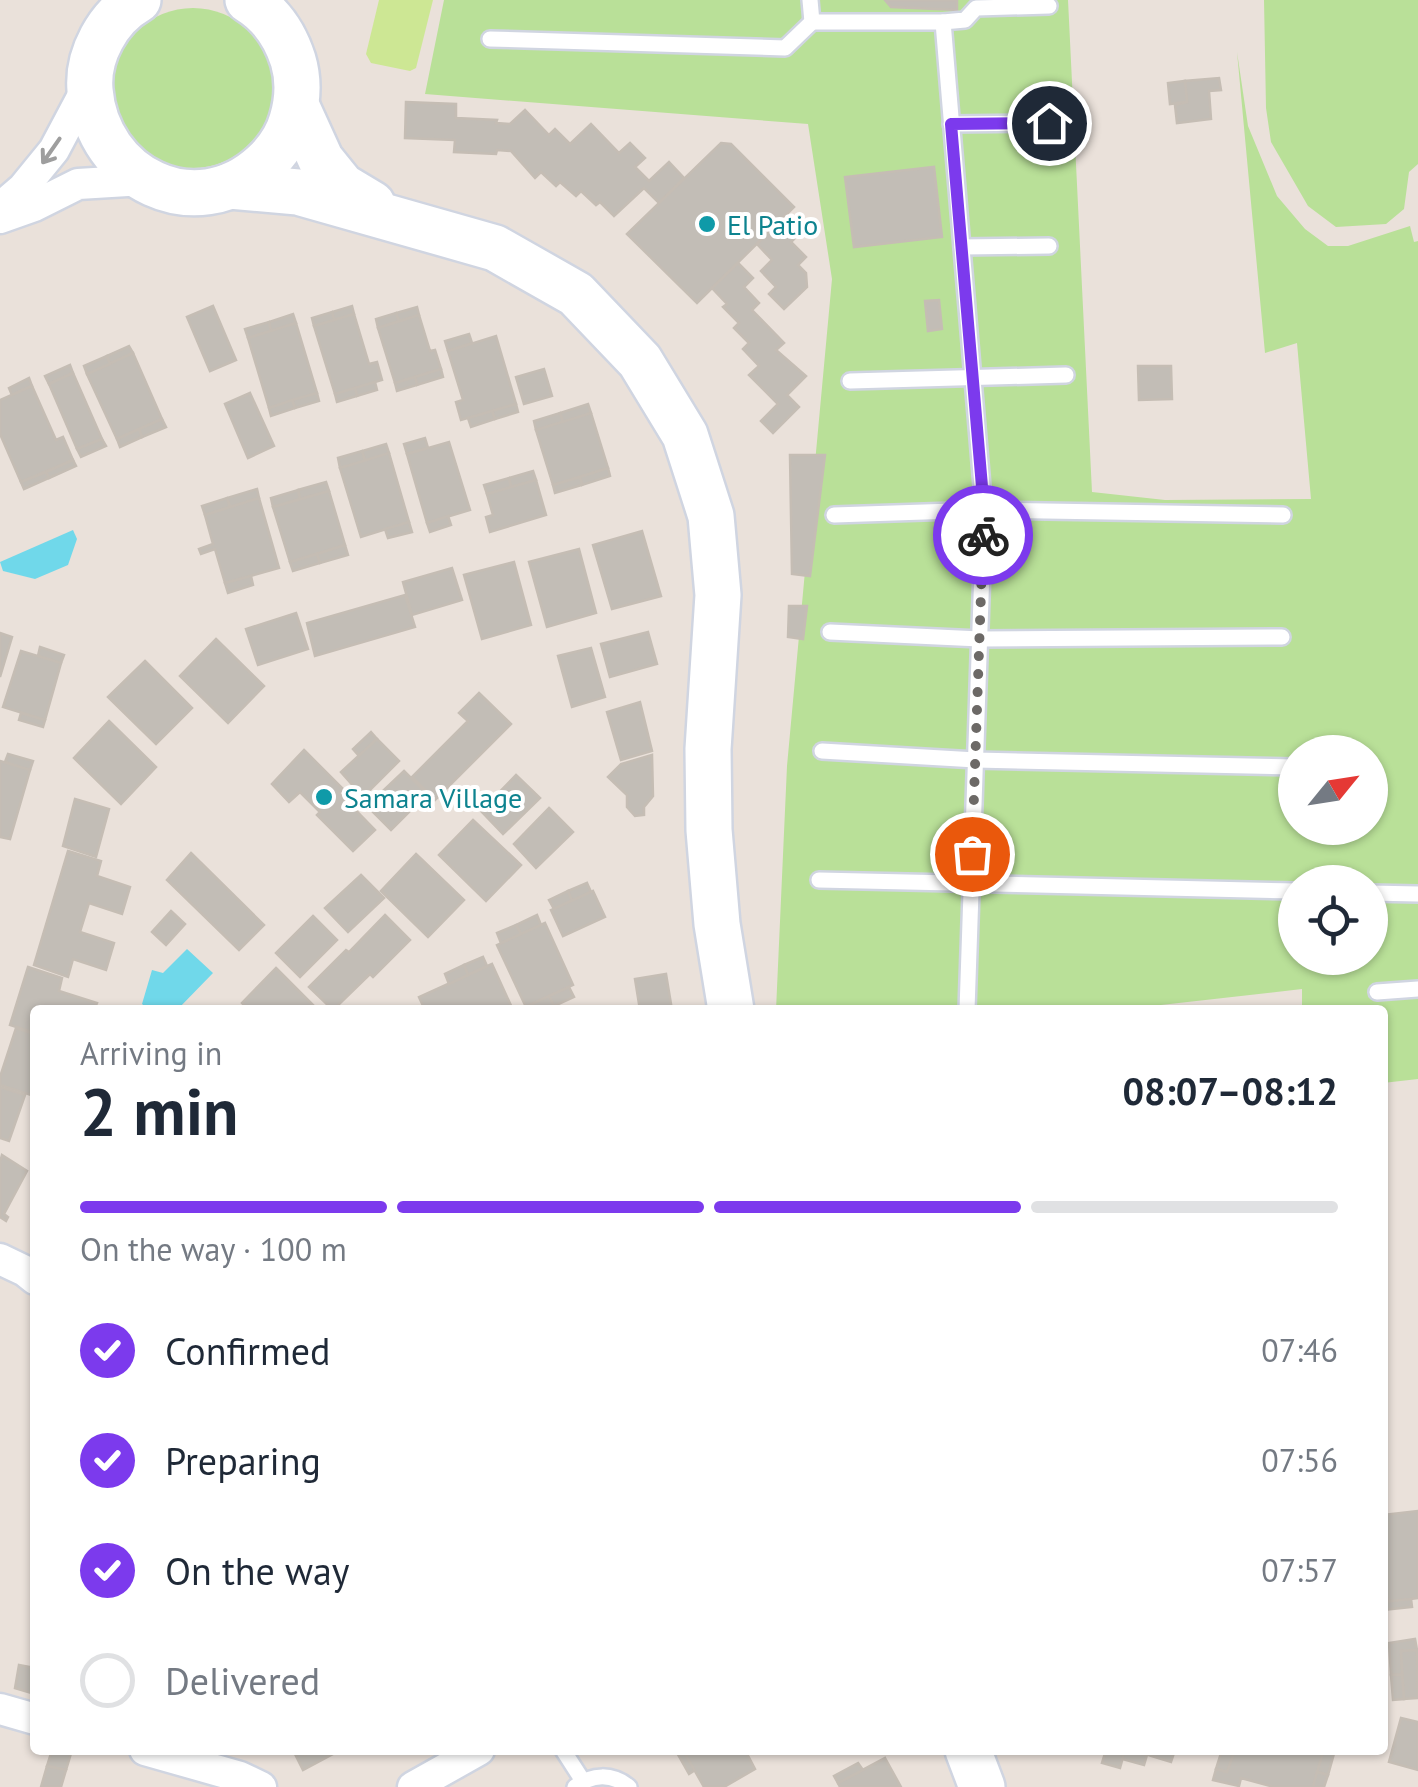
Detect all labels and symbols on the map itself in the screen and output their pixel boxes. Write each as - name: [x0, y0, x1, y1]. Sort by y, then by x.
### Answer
- pin: [1007, 81, 1092, 166]
- one-way arrow: [41, 136, 62, 164]
- place label: El Patio: [727, 206, 818, 243]
- marker: El Patio: [696, 213, 718, 235]
- courier: [933, 485, 1033, 585]
- north arrow: [1278, 735, 1388, 845]
- place label: Samara Village: [344, 779, 522, 816]
- marker: Samara Village: [313, 786, 335, 808]
- pin: [930, 812, 1015, 897]

